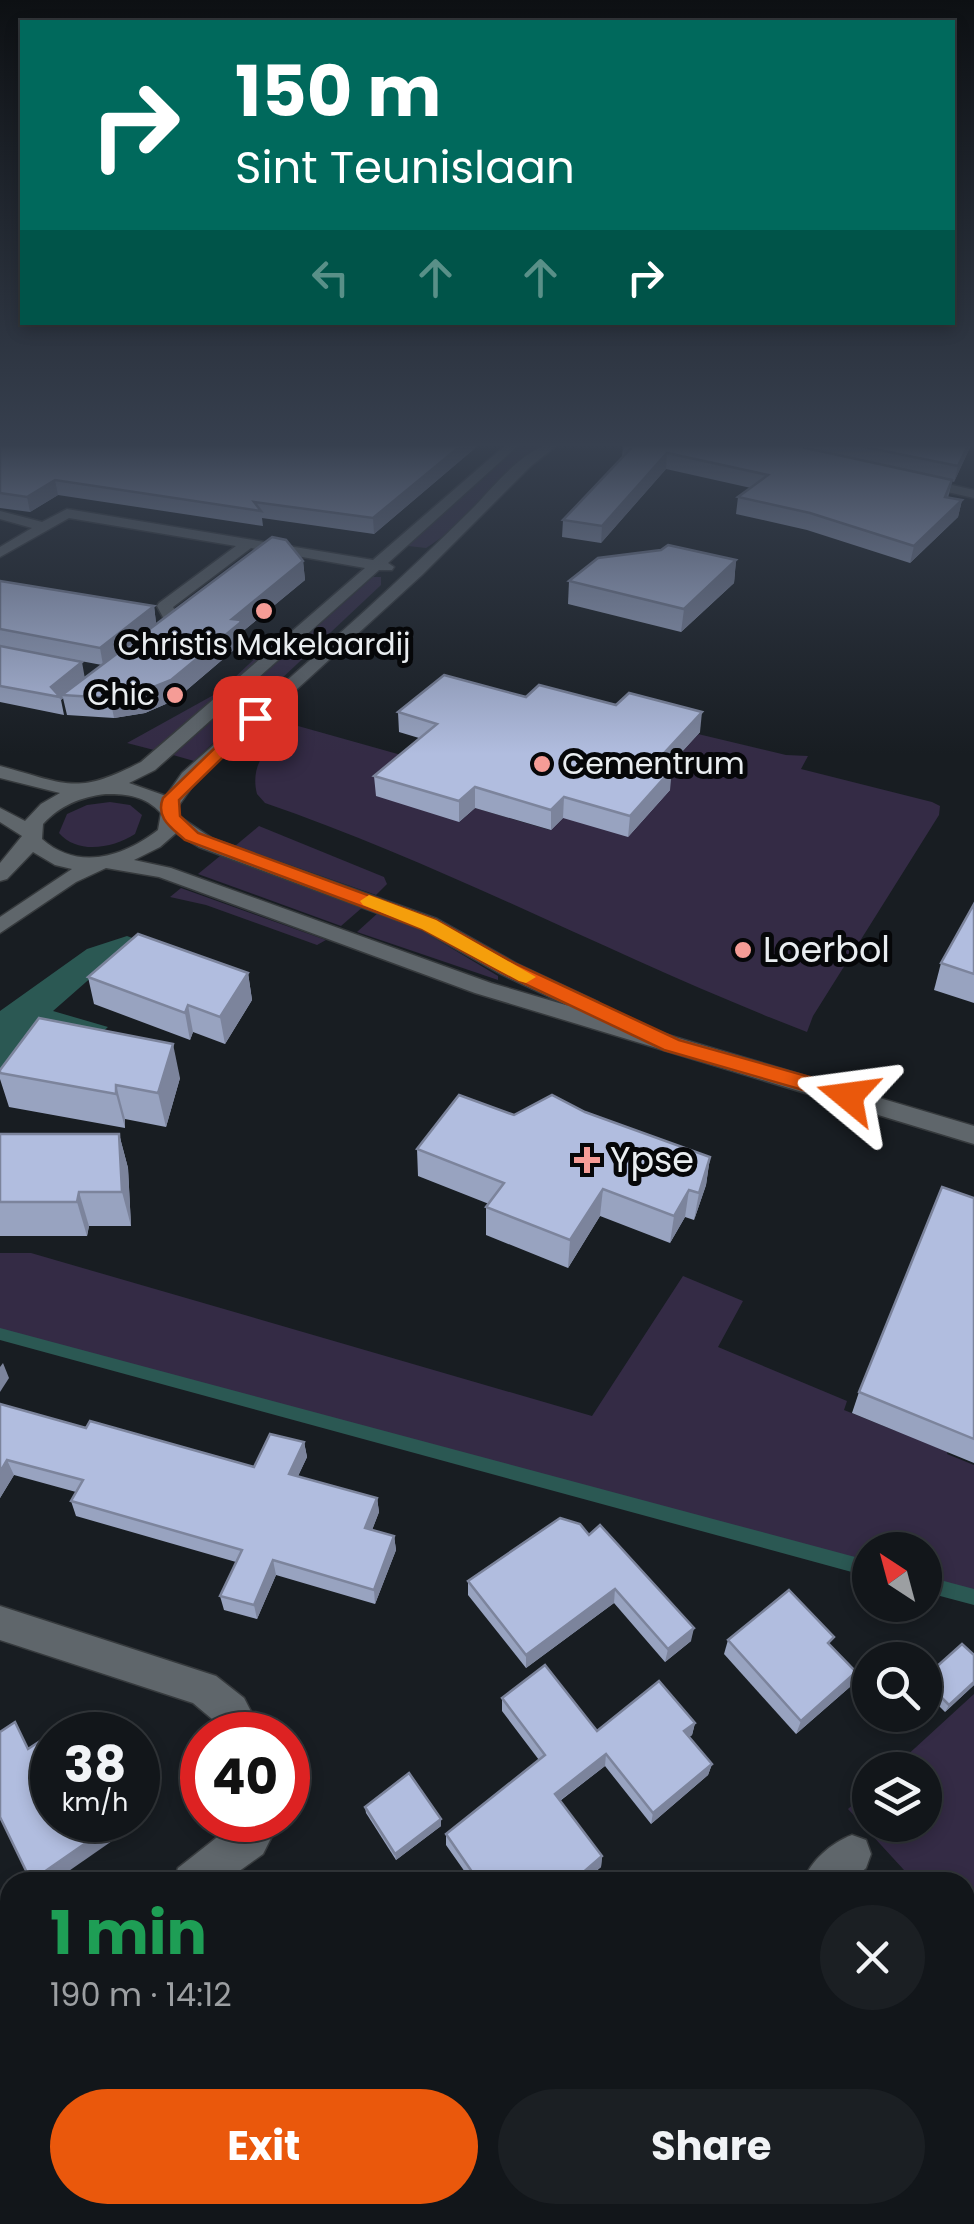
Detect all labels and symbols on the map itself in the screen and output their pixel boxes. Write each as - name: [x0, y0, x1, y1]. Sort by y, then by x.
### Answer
- marker: Christis Makelaardij: [253, 600, 275, 622]
- place label: Christis Makelaardij: [118, 623, 410, 666]
- place label: Chic: [87, 673, 155, 716]
- pin: [213, 676, 298, 761]
- marker: Chic: [164, 684, 186, 706]
- place label: Cementrum: [562, 742, 745, 785]
- marker: Cementrum: [531, 753, 553, 775]
- place label: Loerbol: [763, 925, 890, 974]
- marker: Loerbol: [732, 939, 754, 961]
- position arrow: [796, 1044, 900, 1148]
- place label: Ypse: [610, 1135, 694, 1184]
- marker: Ypse: [574, 1147, 600, 1173]
- north arrow: [852, 1532, 942, 1622]
- speed limit sign: 40: [180, 1712, 310, 1842]

